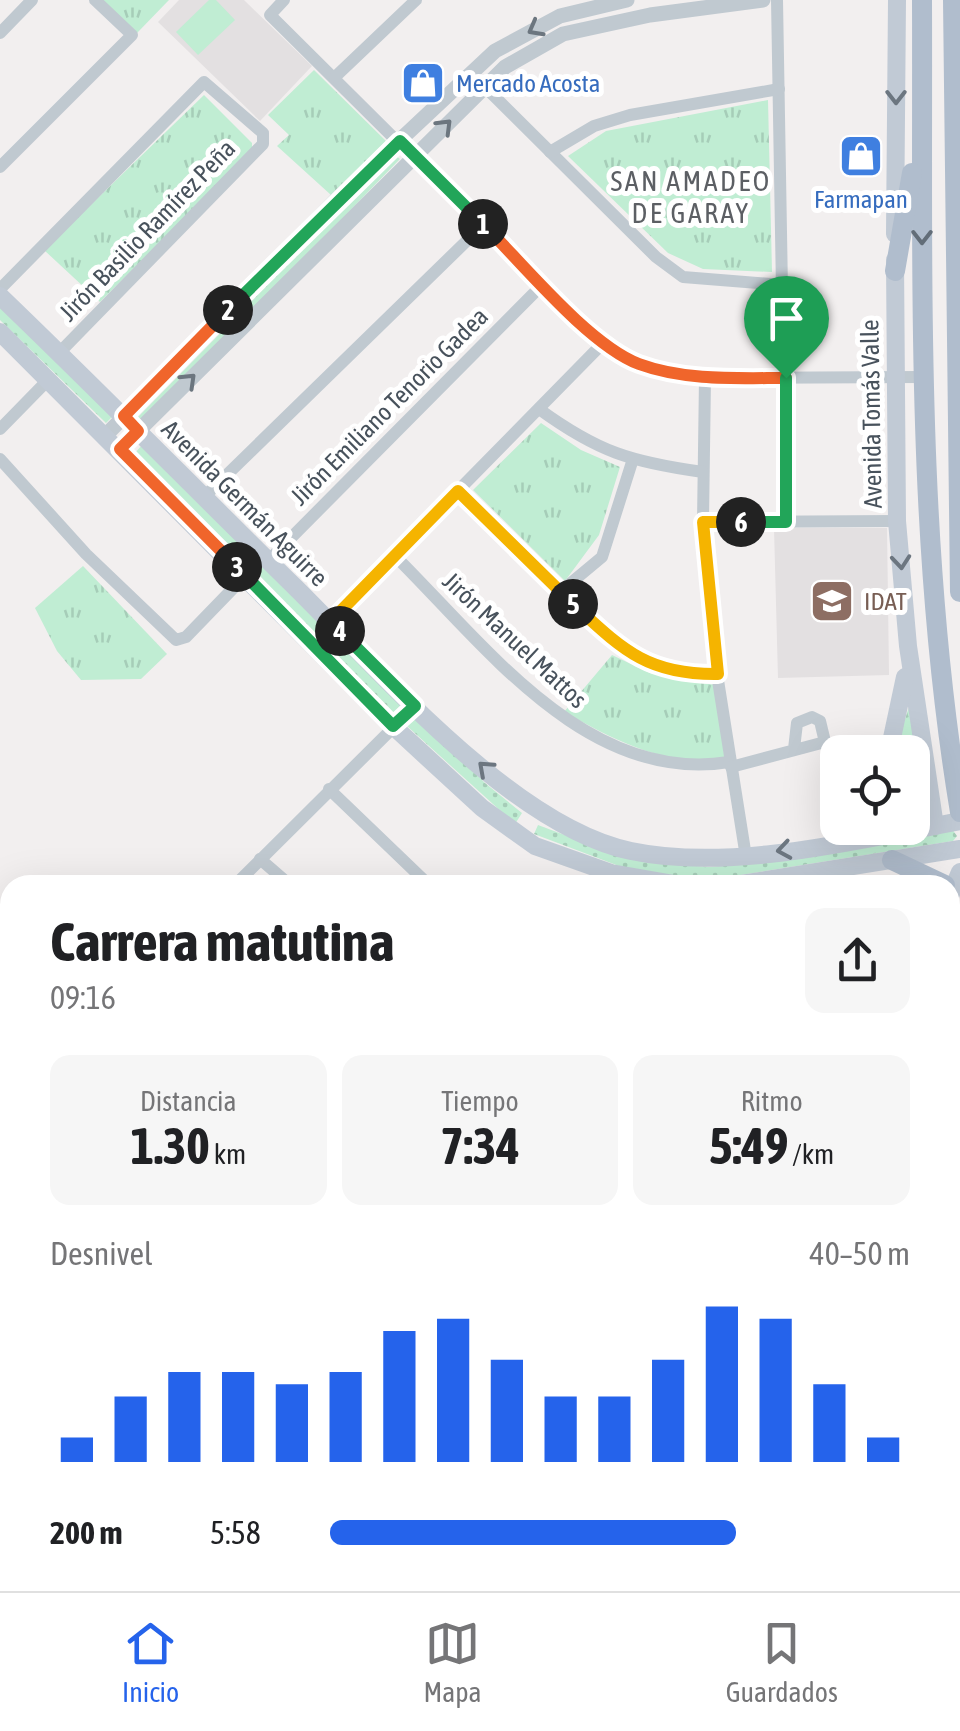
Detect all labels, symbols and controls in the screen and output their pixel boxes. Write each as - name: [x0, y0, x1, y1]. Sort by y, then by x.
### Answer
- one-way arrow: [527, 17, 545, 37]
- shop icon: Mercado Acosta: [400, 60, 446, 106]
- place label: Mercado Acosta: [456, 69, 600, 97]
- one-way arrow: [885, 90, 907, 106]
- one-way arrow: [433, 120, 451, 138]
- shop icon: Farmapan: [838, 133, 884, 179]
- street label: Jirón Basilio Ramírez Peña: [54, 134, 240, 326]
- district label: SAN AMADEO DE GARAY: [611, 165, 772, 229]
- place label: Farmapan: [814, 185, 908, 213]
- pin: 1: [458, 199, 508, 249]
- text: 1: [476, 208, 490, 240]
- one-way arrow: [911, 230, 932, 246]
- pin: [744, 276, 829, 379]
- pin: 2: [203, 285, 253, 335]
- icon: arrive: [759, 291, 814, 346]
- text: 2: [221, 294, 235, 326]
- street label: Jirón Emiliano Tenorio Gadea: [285, 302, 493, 510]
- street label: Avenida Tomás Valle: [855, 319, 887, 509]
- one-way arrow: [178, 374, 196, 392]
- street label: Avenida Germán Aguirre: [156, 414, 334, 592]
- pin: 6: [716, 497, 766, 547]
- text: 6: [734, 506, 748, 538]
- pin: 3: [212, 542, 262, 592]
- text: 3: [230, 551, 244, 583]
- one-way arrow: [889, 555, 911, 571]
- street label: Jirón Manuel Mattos: [438, 567, 593, 714]
- school or university icon: IDAT: [809, 578, 855, 624]
- pin: 5: [548, 579, 598, 629]
- place label: IDAT: [864, 587, 907, 615]
- text: 5: [566, 588, 580, 620]
- pin: 4: [315, 606, 365, 656]
- text: 4: [333, 615, 347, 647]
- map controls: [820, 735, 930, 845]
- button: locate: [820, 735, 930, 845]
- one-way arrow: [478, 762, 497, 780]
- one-way arrow: [776, 839, 792, 860]
- button: share: [805, 908, 910, 1013]
- text: Carrera matutina: [50, 910, 394, 973]
- text: 09:16: [50, 979, 116, 1016]
- text: Distancia: [140, 1085, 237, 1117]
- text: Tiempo: [441, 1085, 519, 1117]
- text: Ritmo: [741, 1085, 803, 1117]
- text: 1.30: [130, 1117, 210, 1175]
- text: 7:34: [440, 1117, 520, 1175]
- text: 5:49: [709, 1117, 788, 1175]
- text: km: [210, 1138, 246, 1170]
- text: /km: [788, 1138, 834, 1170]
- text: Desnivel: [50, 1235, 153, 1272]
- text: 40–50 m: [810, 1235, 910, 1272]
- text: 200 m: [50, 1514, 123, 1551]
- text: 5:58: [210, 1514, 261, 1551]
- tab: Inicio: [122, 1616, 179, 1708]
- tab: Mapa: [423, 1616, 481, 1708]
- tab: Guardados: [726, 1616, 838, 1708]

